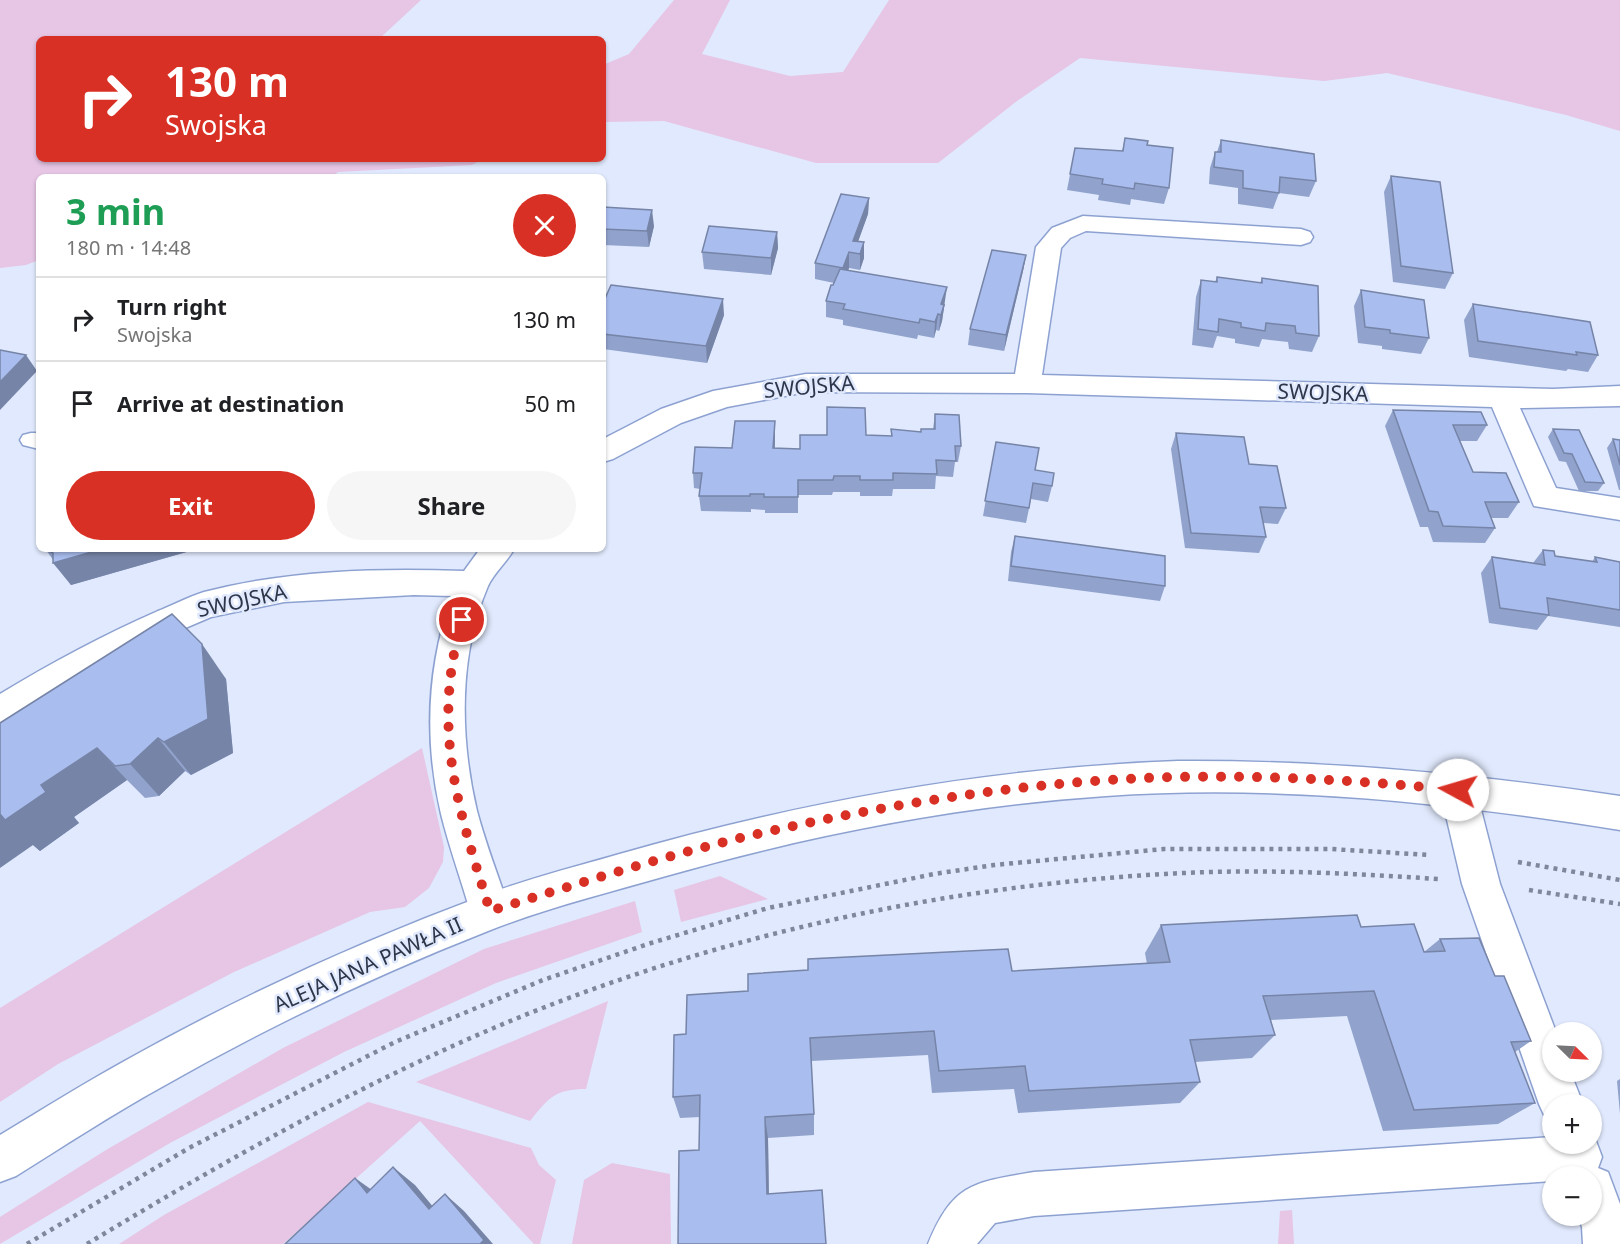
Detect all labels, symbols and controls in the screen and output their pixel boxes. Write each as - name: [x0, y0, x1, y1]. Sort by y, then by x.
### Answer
- text: 130 m: [165, 52, 289, 109]
- icon: right: [66, 60, 144, 138]
- text: Swojska: [165, 106, 267, 143]
- text: 3 min: [66, 187, 165, 236]
- button: close: [513, 194, 576, 257]
- text: 180 m · 14:48: [66, 234, 191, 261]
- text: Turn right: [117, 291, 227, 321]
- icon: right: [66, 303, 99, 336]
- text: 130 m: [512, 304, 576, 334]
- text: Swojska: [117, 321, 192, 348]
- street label: SWOJSKA: [762, 368, 856, 404]
- street label: SWOJSKA: [1277, 376, 1370, 408]
- icon: arrive: [66, 387, 99, 420]
- text: Arrive at destination: [117, 388, 344, 418]
- text: 50 m: [525, 388, 576, 418]
- button: Exit: [66, 471, 315, 540]
- button: Share: [327, 471, 576, 540]
- street label: SWOJSKA: [194, 577, 290, 623]
- pin: [436, 594, 487, 645]
- icon: arrive: [445, 603, 478, 636]
- position arrow: [1426, 758, 1490, 822]
- street label: ALEJA JANA PAWŁA II: [269, 910, 466, 1018]
- north arrow: [1542, 1022, 1602, 1082]
- map controls: [1542, 1022, 1602, 1226]
- button: +: [1542, 1094, 1602, 1154]
- button: −: [1542, 1166, 1602, 1226]

